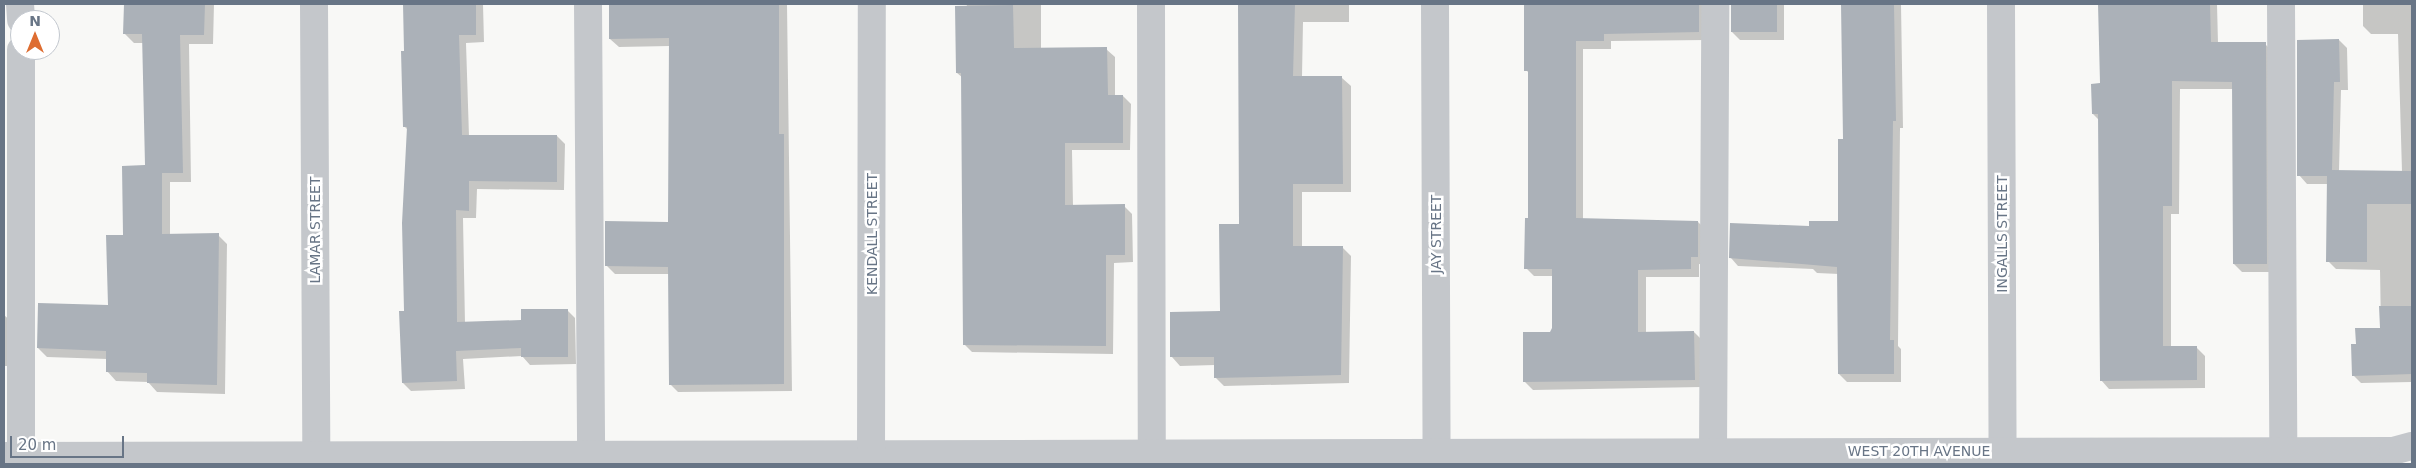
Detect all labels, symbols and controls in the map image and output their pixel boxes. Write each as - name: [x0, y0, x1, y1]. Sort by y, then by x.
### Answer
- north arrow: [10, 10, 60, 60]
- text: N: [29, 13, 41, 29]
- street label: KENDALL STREET: [864, 173, 880, 295]
- street label: INGALLS STREET: [1994, 175, 2010, 293]
- street label: LAMAR STREET: [307, 177, 323, 283]
- street label: JAY STREET: [1428, 195, 1444, 273]
- scale bar: [12, 426, 126, 458]
- text: 20 m: [18, 436, 56, 454]
- street label: WEST 20TH AVENUE: [1848, 443, 1990, 459]

